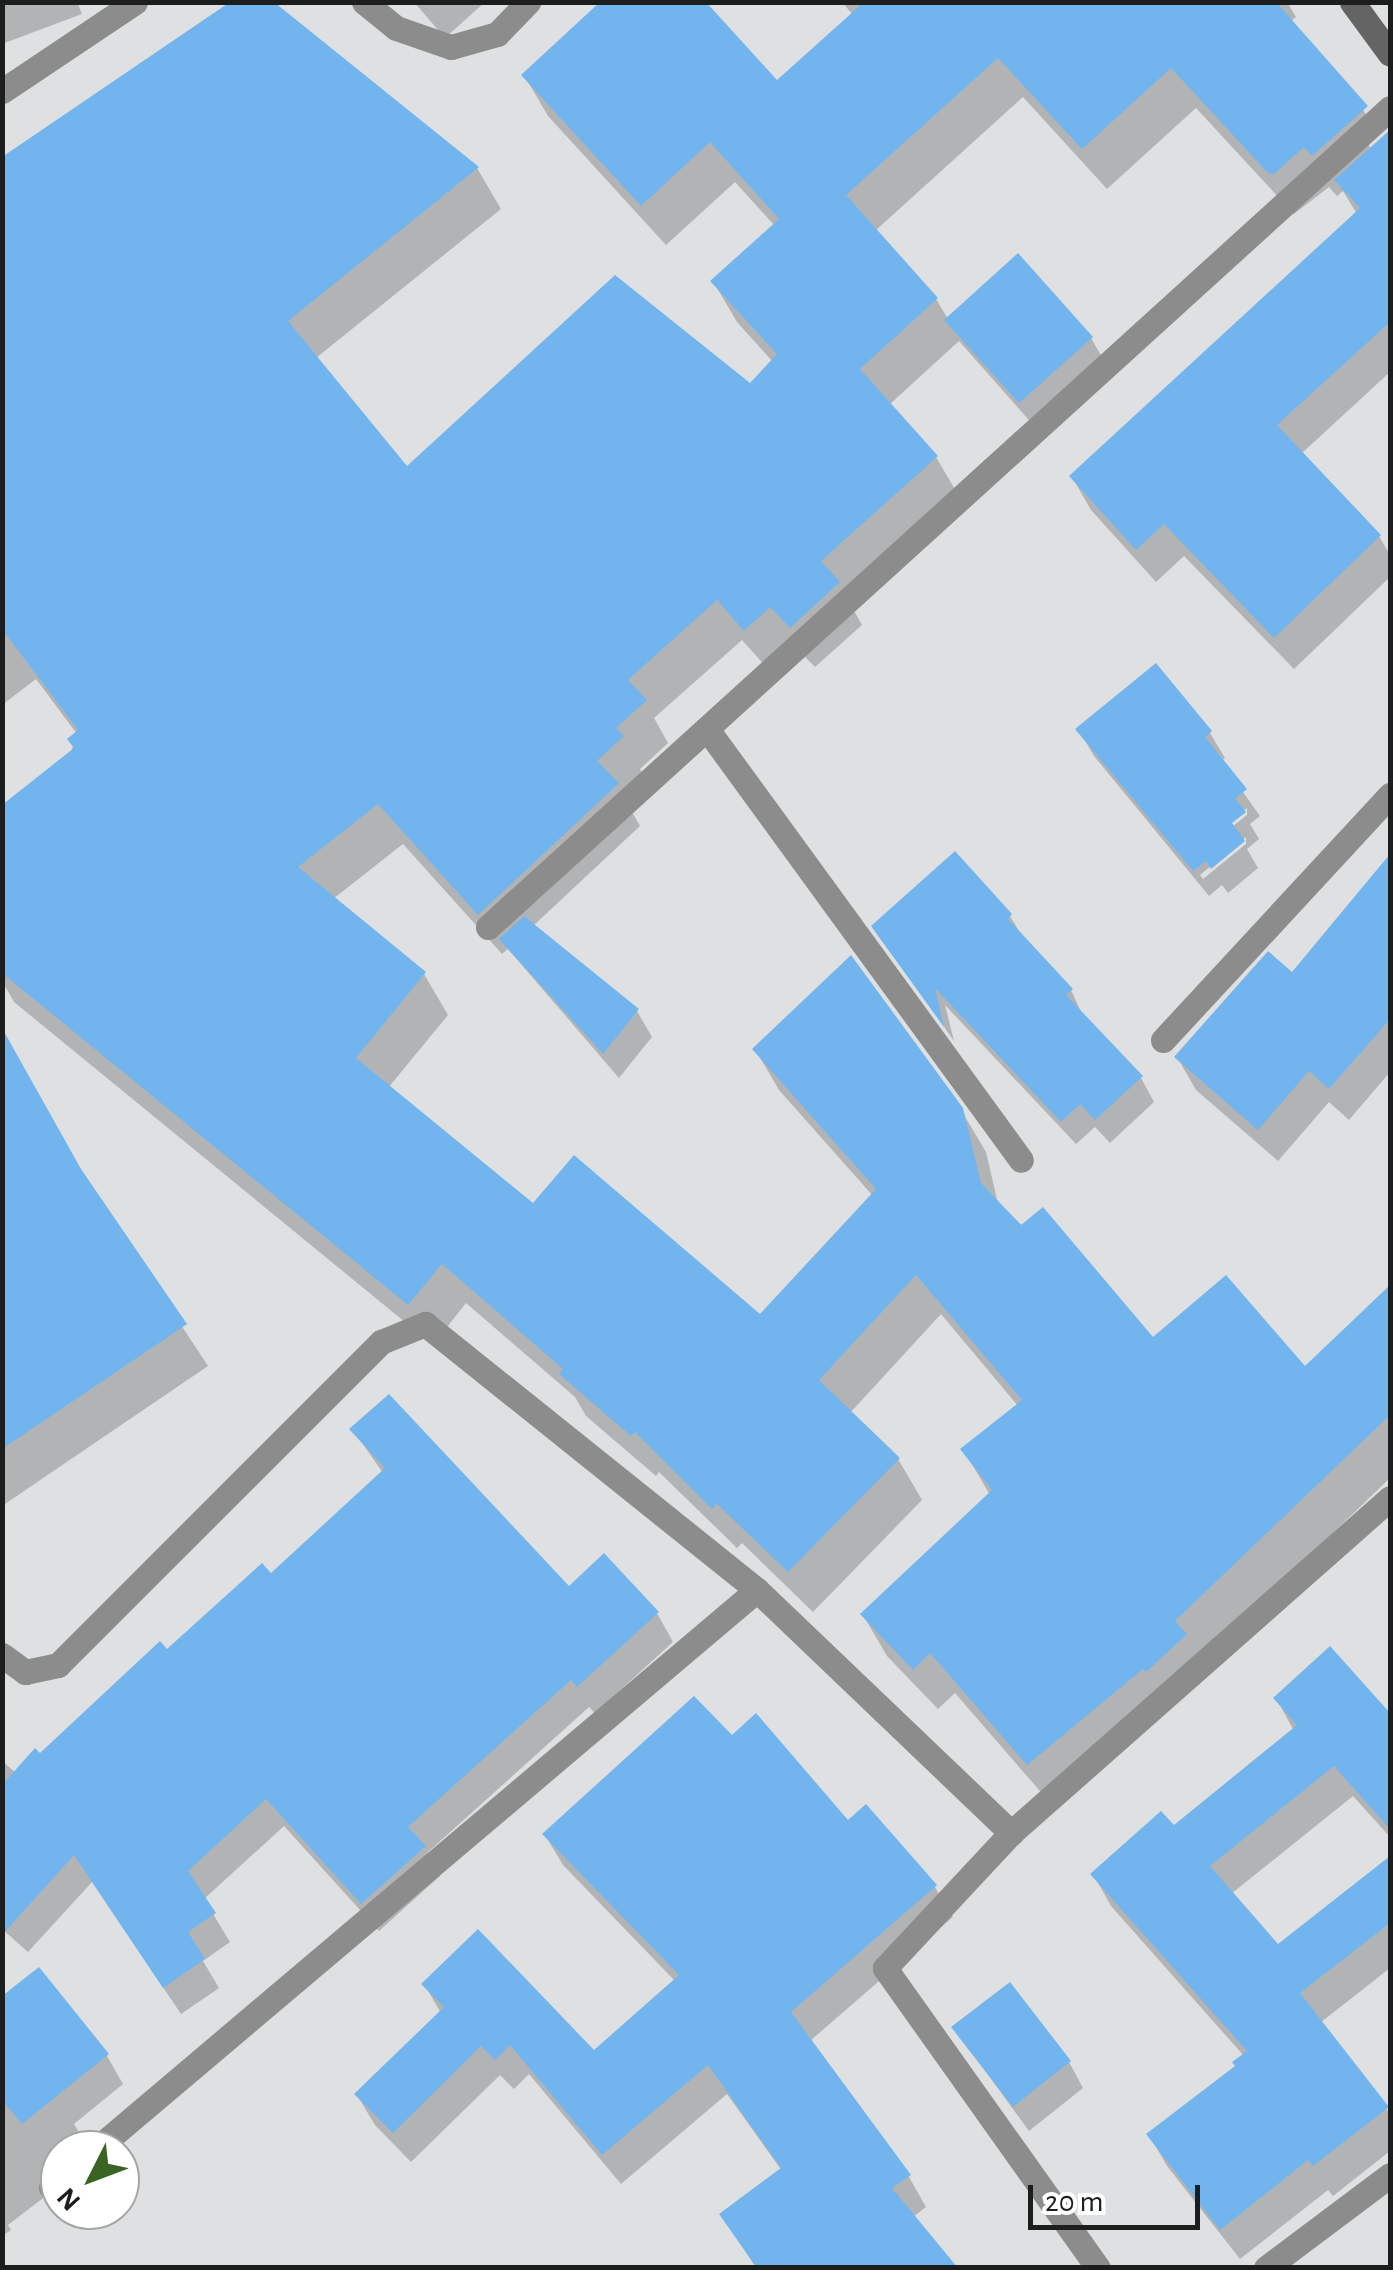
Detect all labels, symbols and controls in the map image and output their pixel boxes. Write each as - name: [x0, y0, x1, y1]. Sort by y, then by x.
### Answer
- north arrow: [40, 2130, 140, 2230]
- scale bar: [1033, 2165, 1206, 2227]
- text: N: [52, 2182, 86, 2215]
- text: 20 m: [1045, 2187, 1103, 2217]

